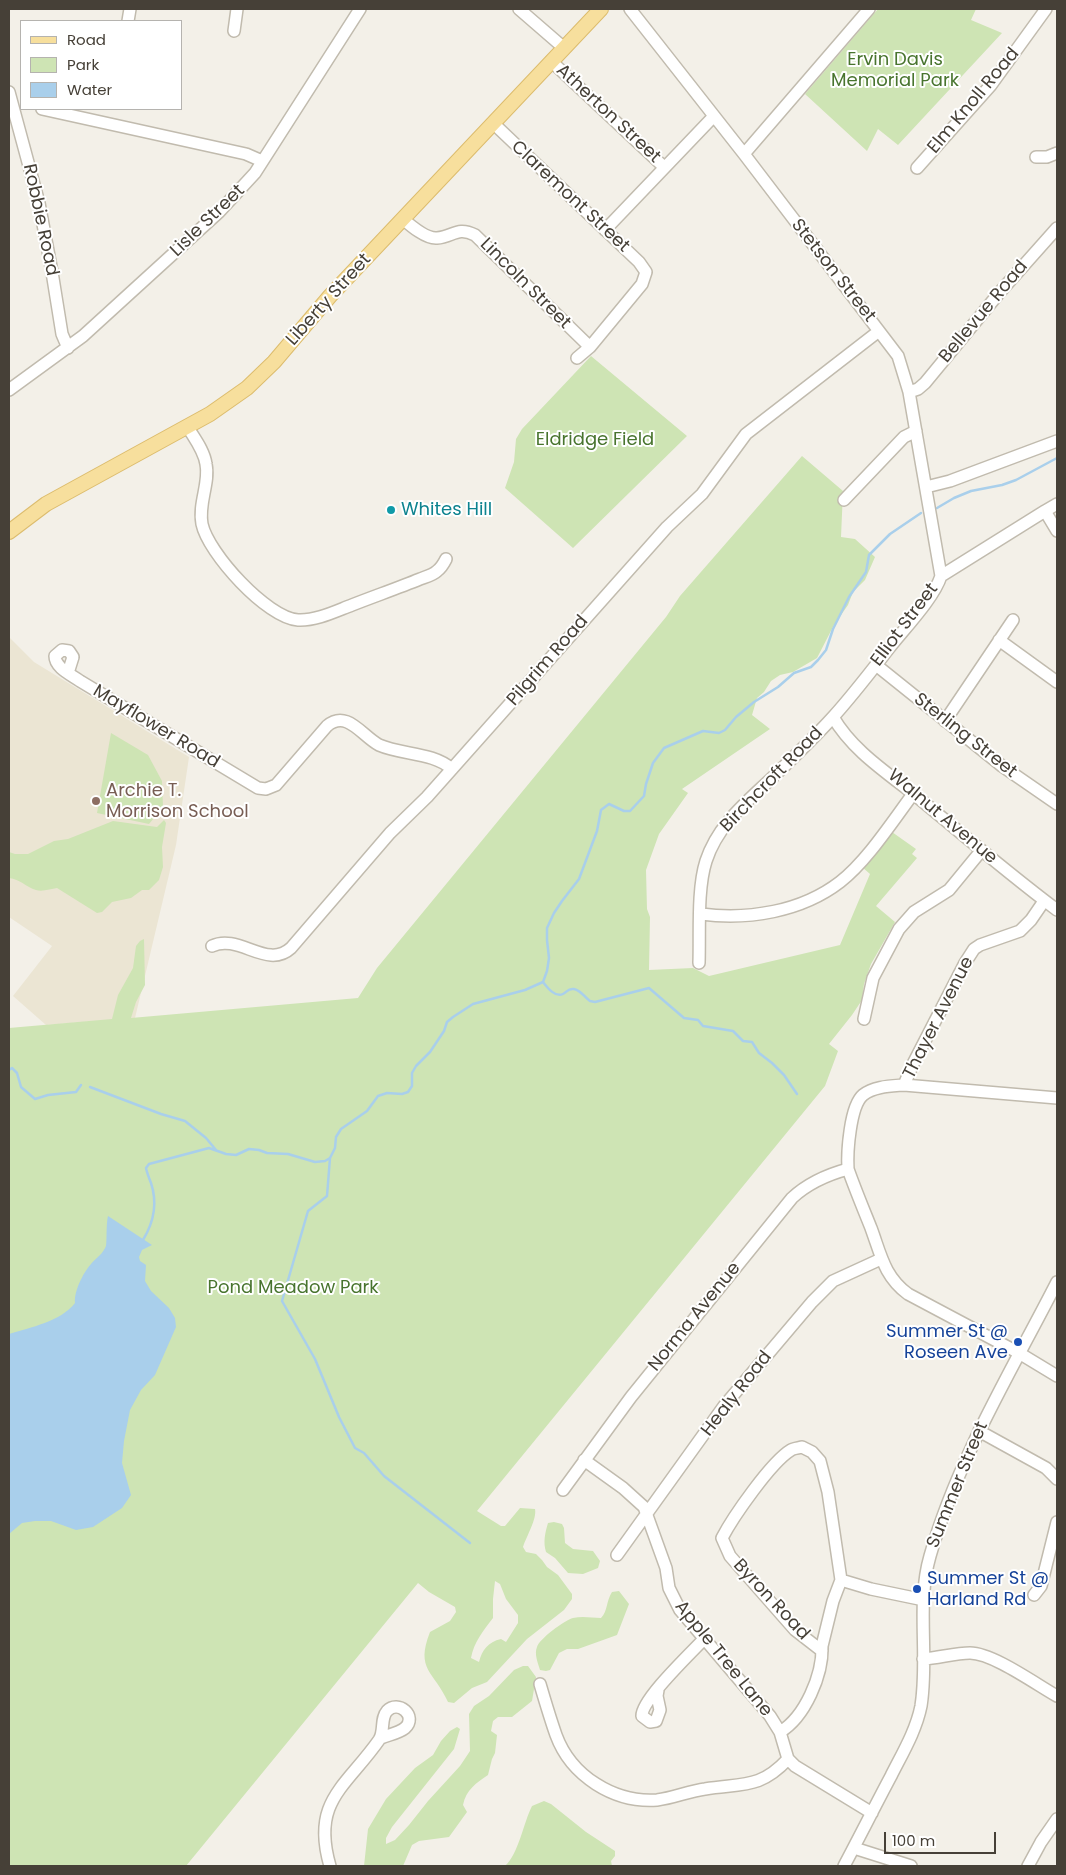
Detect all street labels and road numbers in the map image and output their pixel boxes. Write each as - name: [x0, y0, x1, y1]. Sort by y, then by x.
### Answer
- street label: Elm Knoll Road: [924, 44, 1024, 158]
- street label: Atherton Street: [551, 60, 665, 168]
- street label: Claremont Street: [506, 137, 634, 257]
- street label: Robbie Road: [18, 162, 62, 278]
- street label: Lisle Street: [166, 180, 250, 262]
- street label: Stetson Street: [786, 215, 880, 327]
- street label: Lincoln Street: [475, 234, 575, 334]
- street label: Liberty Street: [282, 250, 376, 350]
- street label: Bellevue Road: [935, 257, 1033, 367]
- street label: Elliot Street: [867, 579, 943, 671]
- street label: Pilgrim Road: [503, 611, 593, 711]
- street label: Mayflower Road: [89, 681, 223, 773]
- street label: Sterling Street: [909, 689, 1021, 783]
- street label: Birchcroft Road: [716, 723, 828, 837]
- street label: Walnut Avenue: [883, 765, 1001, 869]
- street label: Thayer Avenue: [899, 953, 979, 1083]
- street label: Norma Avenue: [644, 1258, 746, 1376]
- street label: Healy Road: [697, 1347, 777, 1441]
- street label: Summer Street: [923, 1419, 993, 1551]
- street label: Byron Road: [728, 1555, 814, 1645]
- street label: Apple Tree Lane: [670, 1597, 776, 1721]

